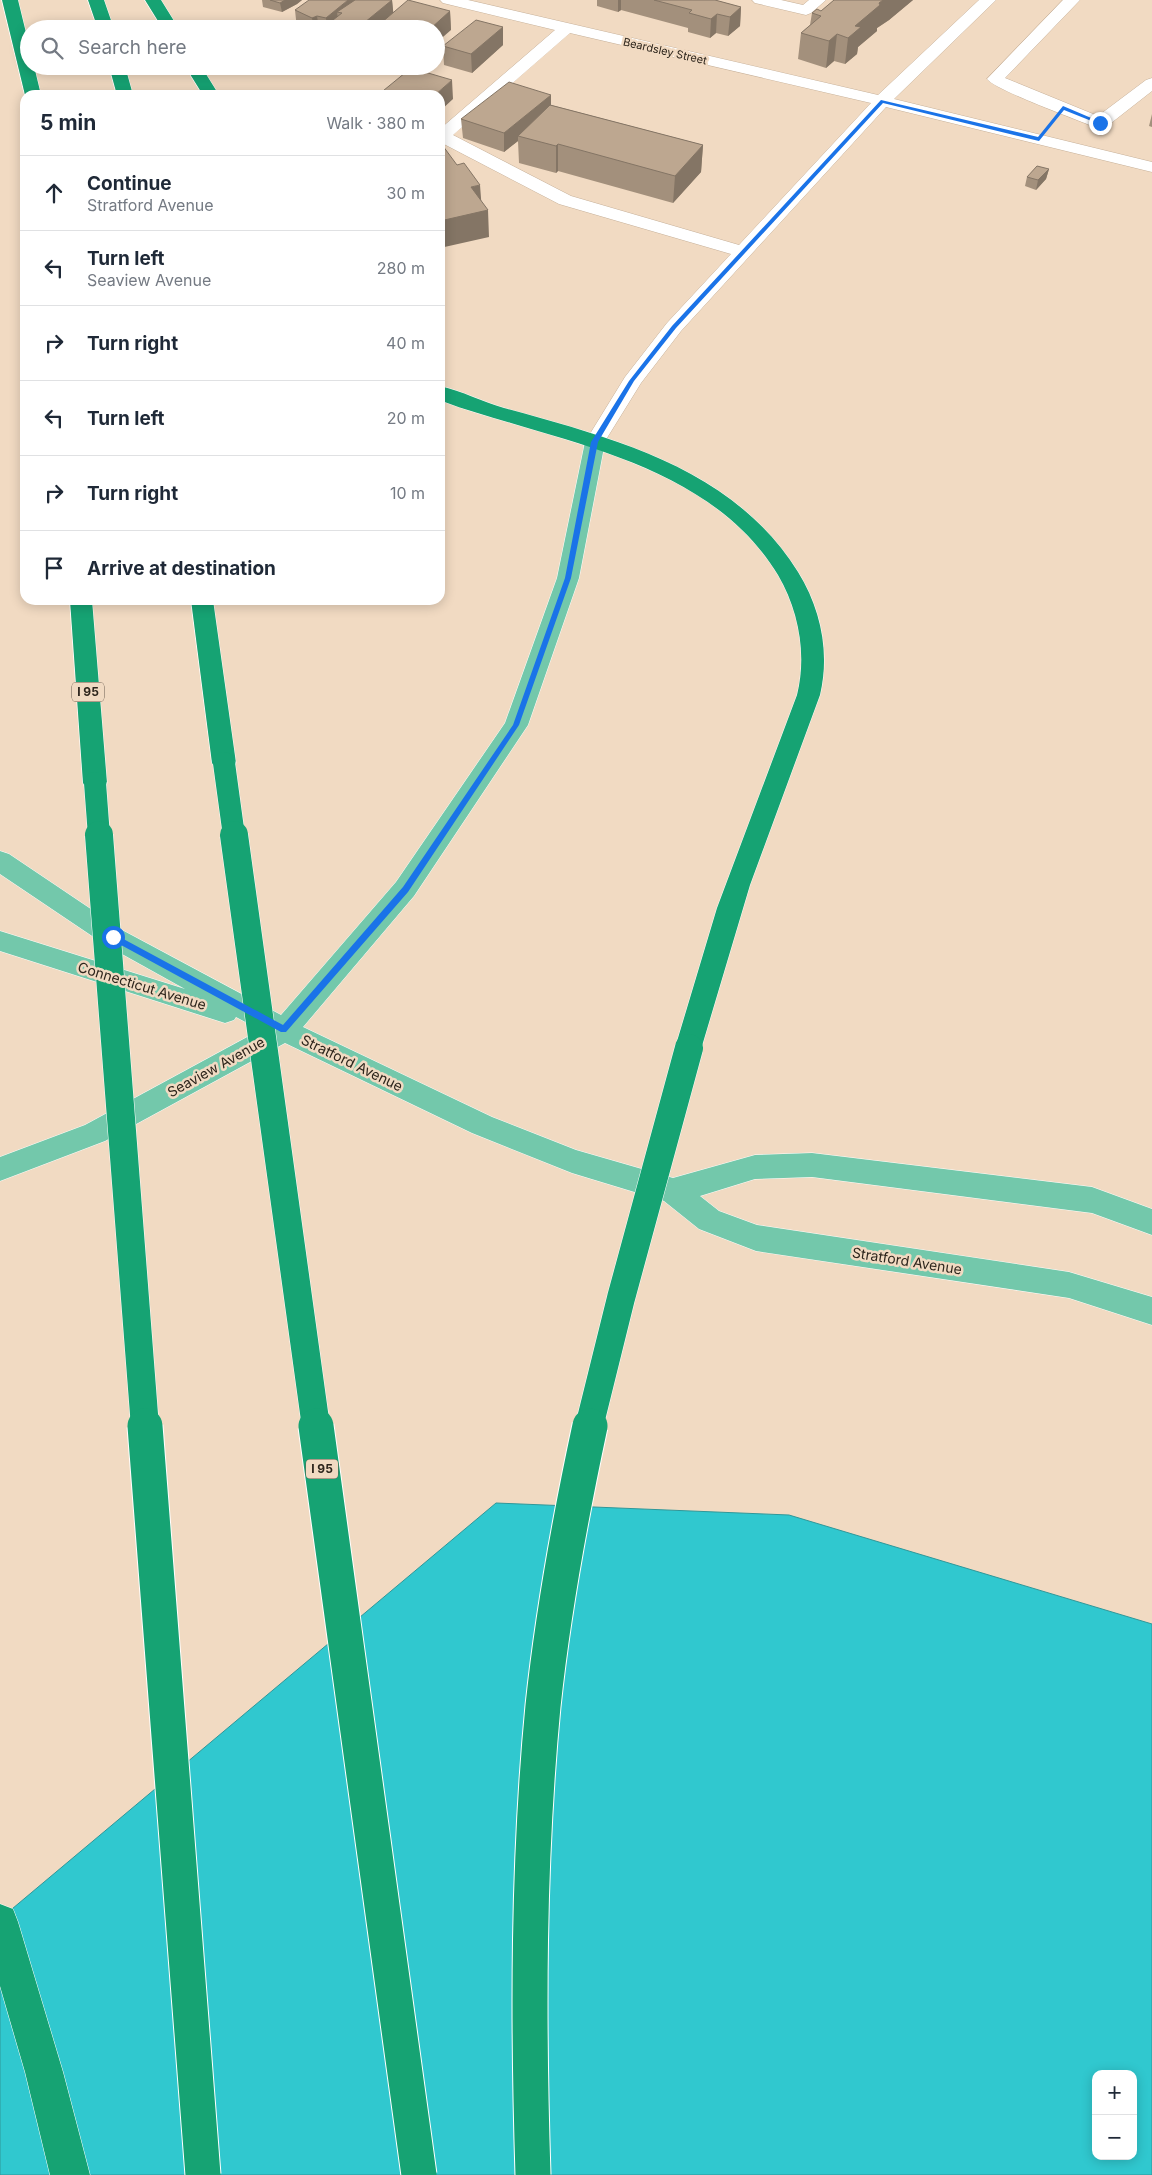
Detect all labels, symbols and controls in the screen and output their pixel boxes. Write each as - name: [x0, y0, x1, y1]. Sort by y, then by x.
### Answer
- search box: [20, 20, 445, 75]
- icon: search: [38, 34, 66, 62]
- street label: Beardsley Street: [622, 35, 709, 68]
- text: Search here: [78, 36, 187, 59]
- text: 5 min: [40, 110, 96, 135]
- route end: [1089, 112, 1112, 135]
- text: Walk · 380 m: [326, 113, 425, 133]
- text: Continue: [87, 172, 172, 195]
- icon: ahead: [40, 179, 68, 207]
- text: 30 m: [387, 183, 425, 203]
- text: Stratford Avenue: [87, 195, 214, 215]
- text: Turn left: [87, 247, 165, 270]
- icon: left: [40, 254, 68, 282]
- text: 280 m: [377, 258, 425, 278]
- text: Seaview Avenue: [87, 270, 211, 290]
- icon: right: [40, 329, 68, 357]
- text: Turn right: [87, 332, 178, 355]
- text: 40 m: [386, 333, 425, 353]
- icon: left: [40, 404, 68, 432]
- text: Turn left: [87, 407, 165, 430]
- text: 20 m: [387, 408, 425, 428]
- icon: right: [40, 479, 68, 507]
- text: Turn right: [87, 482, 178, 505]
- text: 10 m: [390, 483, 425, 503]
- icon: arrive: [40, 554, 68, 582]
- text: Arrive at destination: [87, 557, 276, 580]
- road number: I 95: [72, 682, 104, 702]
- route start: [102, 926, 125, 949]
- street label: Connecticut Avenue: [76, 958, 208, 1013]
- street label: Stratford Avenue: [299, 1031, 406, 1094]
- street label: Seaview Avenue: [164, 1033, 267, 1100]
- street label: Stratford Avenue: [851, 1243, 963, 1278]
- road number: I 95: [306, 1460, 338, 1478]
- map controls: [1092, 2070, 1137, 2160]
- button: +: [1092, 2070, 1137, 2115]
- button: −: [1092, 2115, 1137, 2160]

